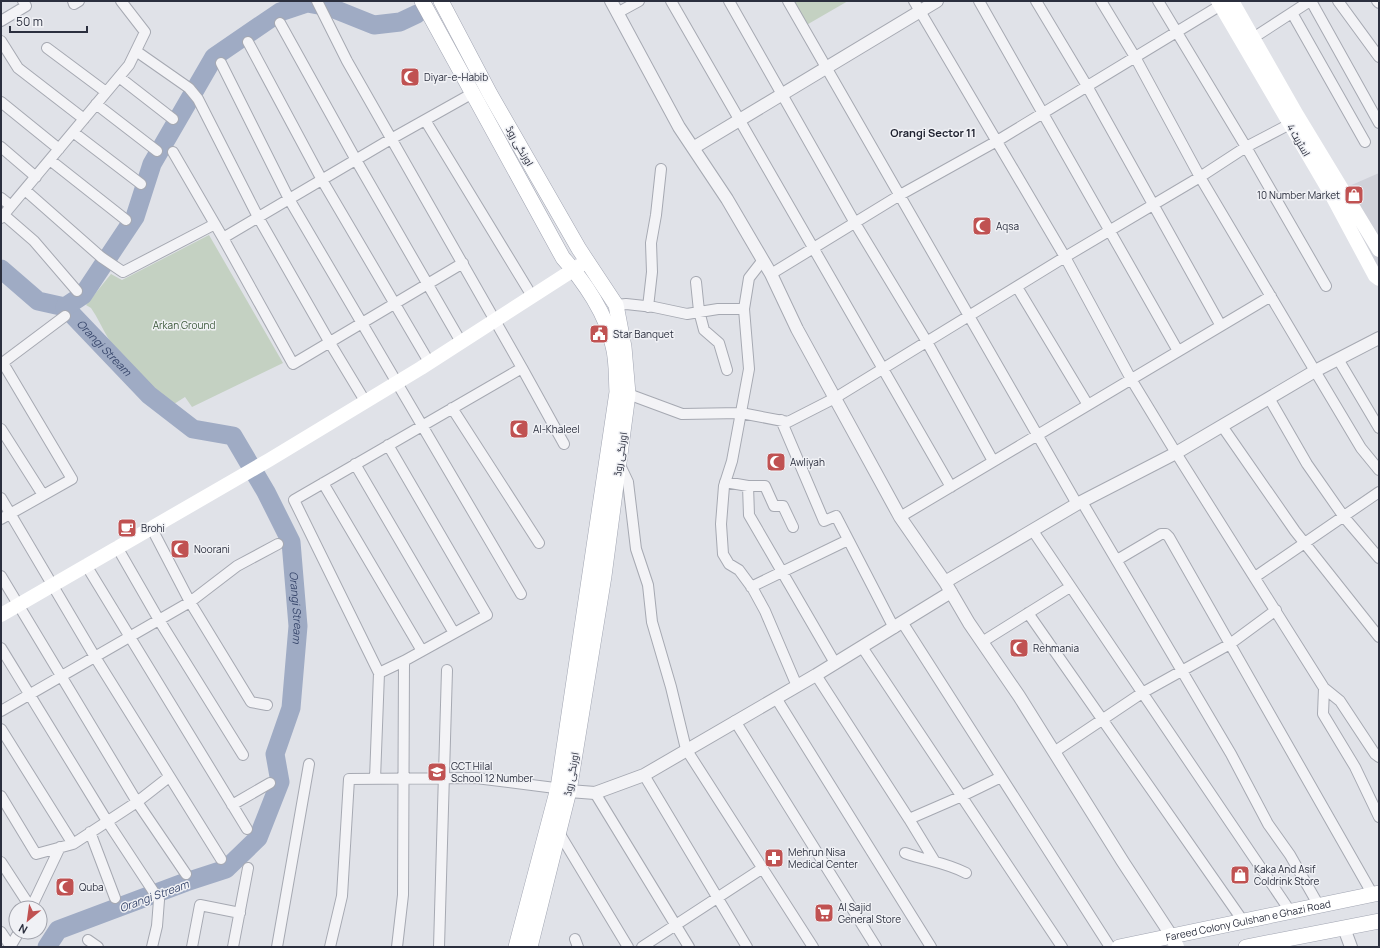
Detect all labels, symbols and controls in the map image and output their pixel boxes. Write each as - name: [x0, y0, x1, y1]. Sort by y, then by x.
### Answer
- scale bar: [10, 8, 87, 34]
- text: 50 m: [16, 13, 43, 30]
- mosque icon: Diyar-e-Habib: [399, 66, 421, 88]
- place label: Diyar-e-Habib: [424, 70, 488, 84]
- street label: اسٹریٹ 4: [1284, 121, 1314, 159]
- street label: اورنگی روڈ: [503, 123, 537, 169]
- district label: Orangi Sector 11: [890, 125, 976, 140]
- shop icon: 10 Number Market: [1343, 184, 1365, 206]
- place label: 10 Number Market: [1257, 188, 1340, 202]
- mosque icon: Aqsa: [971, 215, 993, 237]
- place label: Aqsa: [996, 219, 1019, 233]
- water label: Orangi Stream: [74, 316, 135, 379]
- park label: Arkan Ground: [153, 318, 215, 332]
- public building icon: Star Banquet: [588, 323, 610, 345]
- place label: Star Banquet: [613, 327, 674, 341]
- mosque icon: Al-Khaleel: [508, 418, 530, 440]
- place label: Al-Khaleel: [533, 422, 580, 436]
- street label: اورنگی روڈ: [610, 431, 630, 477]
- mosque icon: Awliyah: [765, 451, 787, 473]
- place label: Awliyah: [790, 455, 825, 469]
- cafe icon: Brohi: [116, 517, 138, 539]
- place label: Brohi: [141, 521, 165, 535]
- mosque icon: Noorani: [169, 538, 191, 560]
- place label: Noorani: [194, 542, 230, 556]
- water label: Orangi Stream: [286, 571, 306, 645]
- mosque icon: Rehmania: [1008, 637, 1030, 659]
- place label: Rehmania: [1033, 641, 1079, 655]
- street label: اورنگی روڈ: [560, 751, 582, 797]
- place label: GCT Hilal School 12 Number: [451, 759, 533, 785]
- school or university icon: GCT Hilal School 12 Number: [426, 761, 448, 783]
- place label: Mehrun Nisa Medical Center: [788, 845, 858, 871]
- pharmacy icon: Mehrun Nisa Medical Center: [763, 847, 785, 869]
- place label: Kaka And Asif Coldrink Store: [1254, 862, 1320, 888]
- shop icon: Kaka And Asif Coldrink Store: [1229, 864, 1251, 886]
- mosque icon: Quba: [54, 876, 76, 898]
- water label: Orangi Stream: [117, 876, 191, 915]
- place label: Quba: [79, 880, 104, 894]
- street label: Fareed Colony Gulshan e Ghazi Road: [1165, 896, 1332, 944]
- north arrow: [8, 900, 48, 940]
- place label: Al Sajid General Store: [838, 900, 901, 926]
- supermarket icon: Al Sajid General Store: [813, 902, 835, 924]
- text: N: [16, 921, 30, 938]

